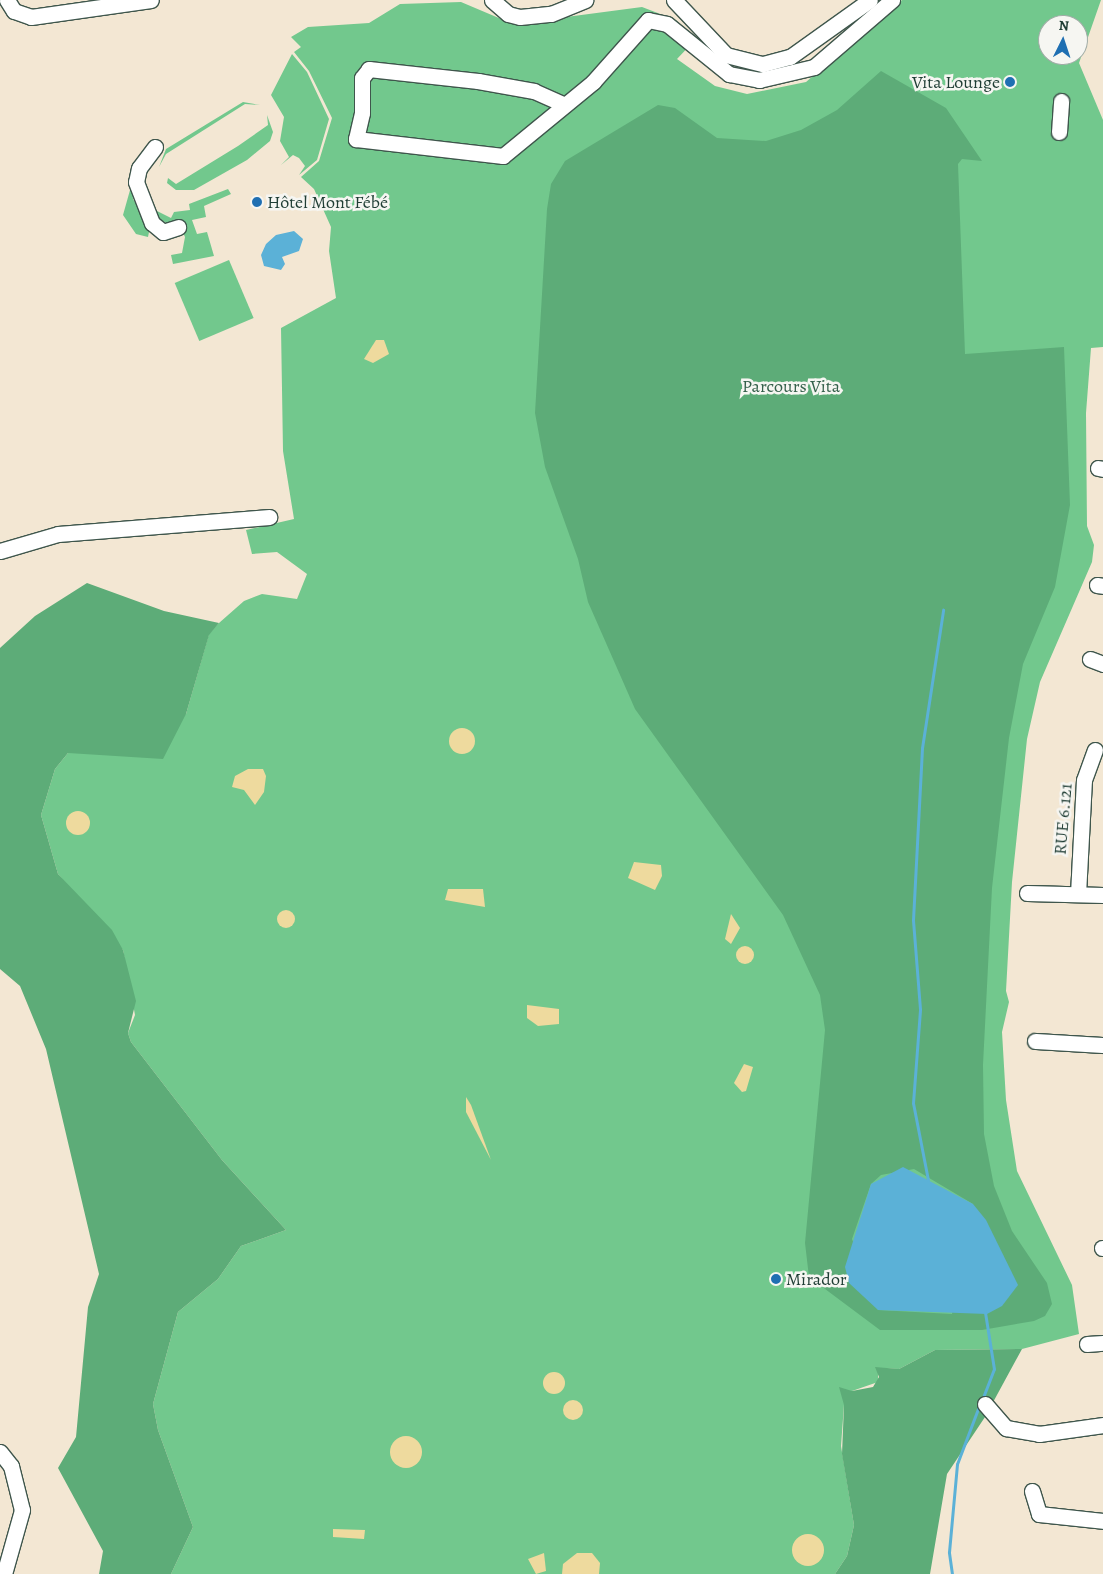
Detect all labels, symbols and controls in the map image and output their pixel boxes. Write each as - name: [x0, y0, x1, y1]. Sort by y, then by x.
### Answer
- north arrow: [1038, 15, 1088, 65]
- text: N: [1058, 16, 1070, 35]
- place label: Vita Lounge: [912, 71, 1000, 93]
- marker: Vita Lounge: [1004, 76, 1016, 88]
- place label: Hôtel Mont Fébé: [267, 191, 388, 213]
- marker: Hôtel Mont Fébé: [251, 196, 263, 208]
- park label: Parcours Vita: [742, 375, 840, 397]
- street label: RUE 6.121: [1049, 782, 1077, 856]
- place label: Mirador: [786, 1268, 847, 1290]
- marker: Mirador: [770, 1273, 782, 1285]

